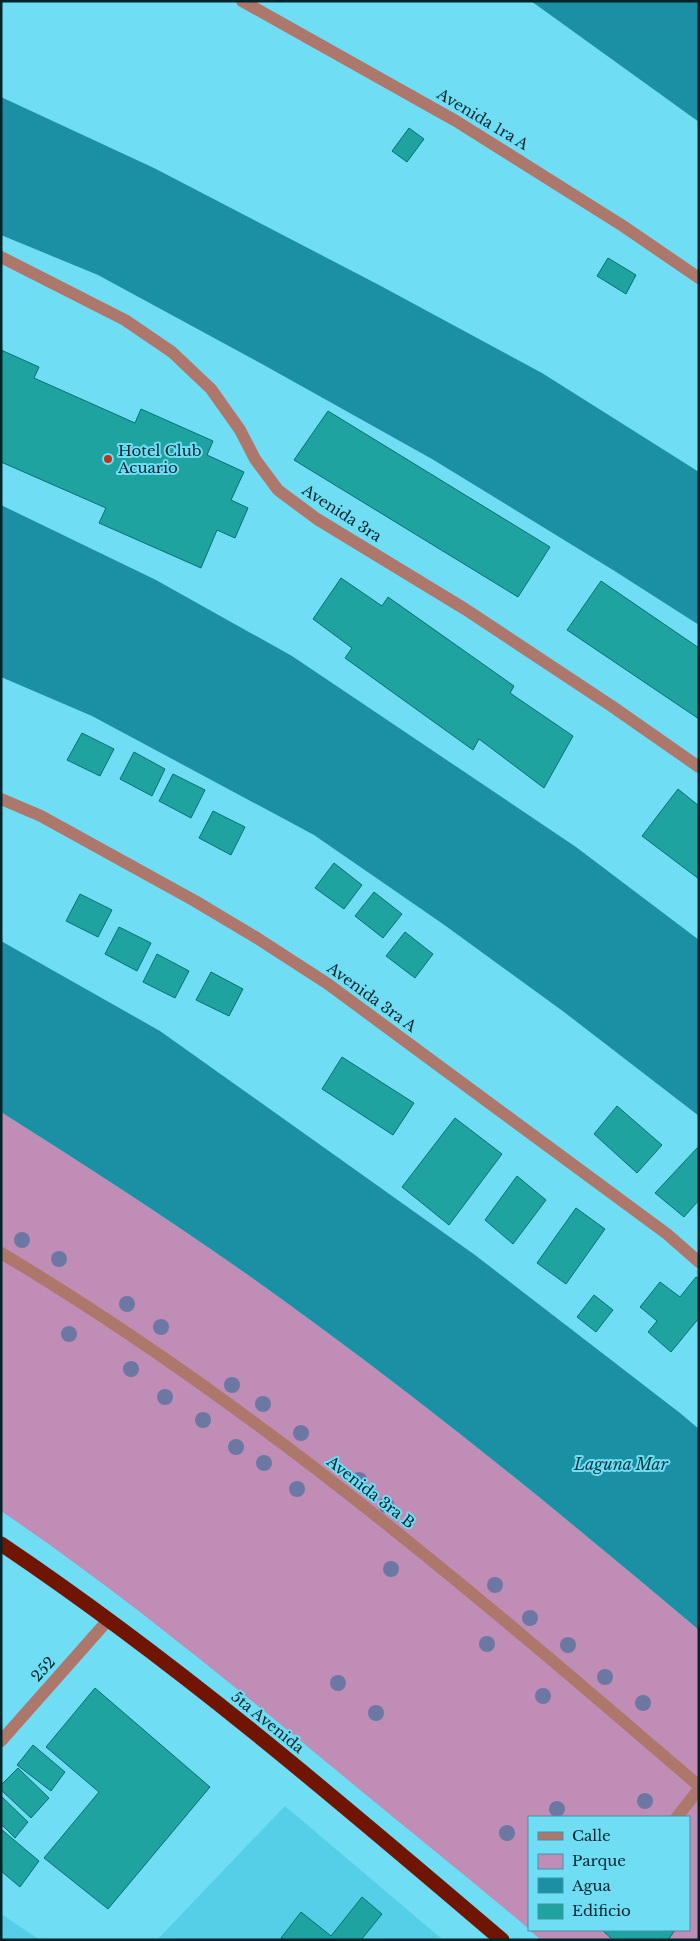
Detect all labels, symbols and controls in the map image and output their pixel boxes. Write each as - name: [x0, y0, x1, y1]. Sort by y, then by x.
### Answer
- street label: Avenida 1ra A: [433, 84, 533, 154]
- place label: Hotel Club Acuario: [117, 441, 202, 477]
- marker: Hotel Club Acuario: [102, 453, 114, 465]
- street label: Avenida 3ra: [298, 480, 386, 546]
- street label: Avenida 3ra A: [323, 958, 421, 1036]
- street label: Avenida 3ra B: [322, 1451, 419, 1532]
- water label: Laguna Mar: [573, 1454, 669, 1474]
- street label: 252: [27, 1653, 59, 1685]
- street label: 5ta Avenida: [228, 1687, 309, 1758]
- legend: [528, 1816, 690, 1931]
- text: Calle: [572, 1826, 611, 1845]
- text: Parque: [572, 1851, 626, 1870]
- text: Agua: [571, 1876, 612, 1895]
- text: Edificio: [572, 1901, 631, 1920]

